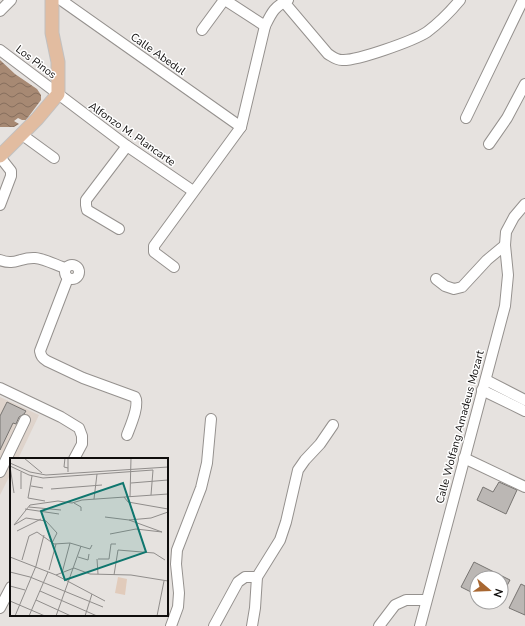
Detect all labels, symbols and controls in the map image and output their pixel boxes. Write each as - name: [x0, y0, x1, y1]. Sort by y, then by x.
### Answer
- street label: Calle Abedul: [127, 29, 189, 79]
- street label: Los Pinos: [13, 42, 59, 82]
- street label: Alfonzo M. Plancarte: [86, 98, 179, 170]
- street label: Calle Wolfang Amadeus Mozart: [432, 349, 488, 505]
- inset map: [10, 458, 168, 616]
- north arrow: [469, 570, 509, 610]
- text: N: [490, 587, 506, 599]

